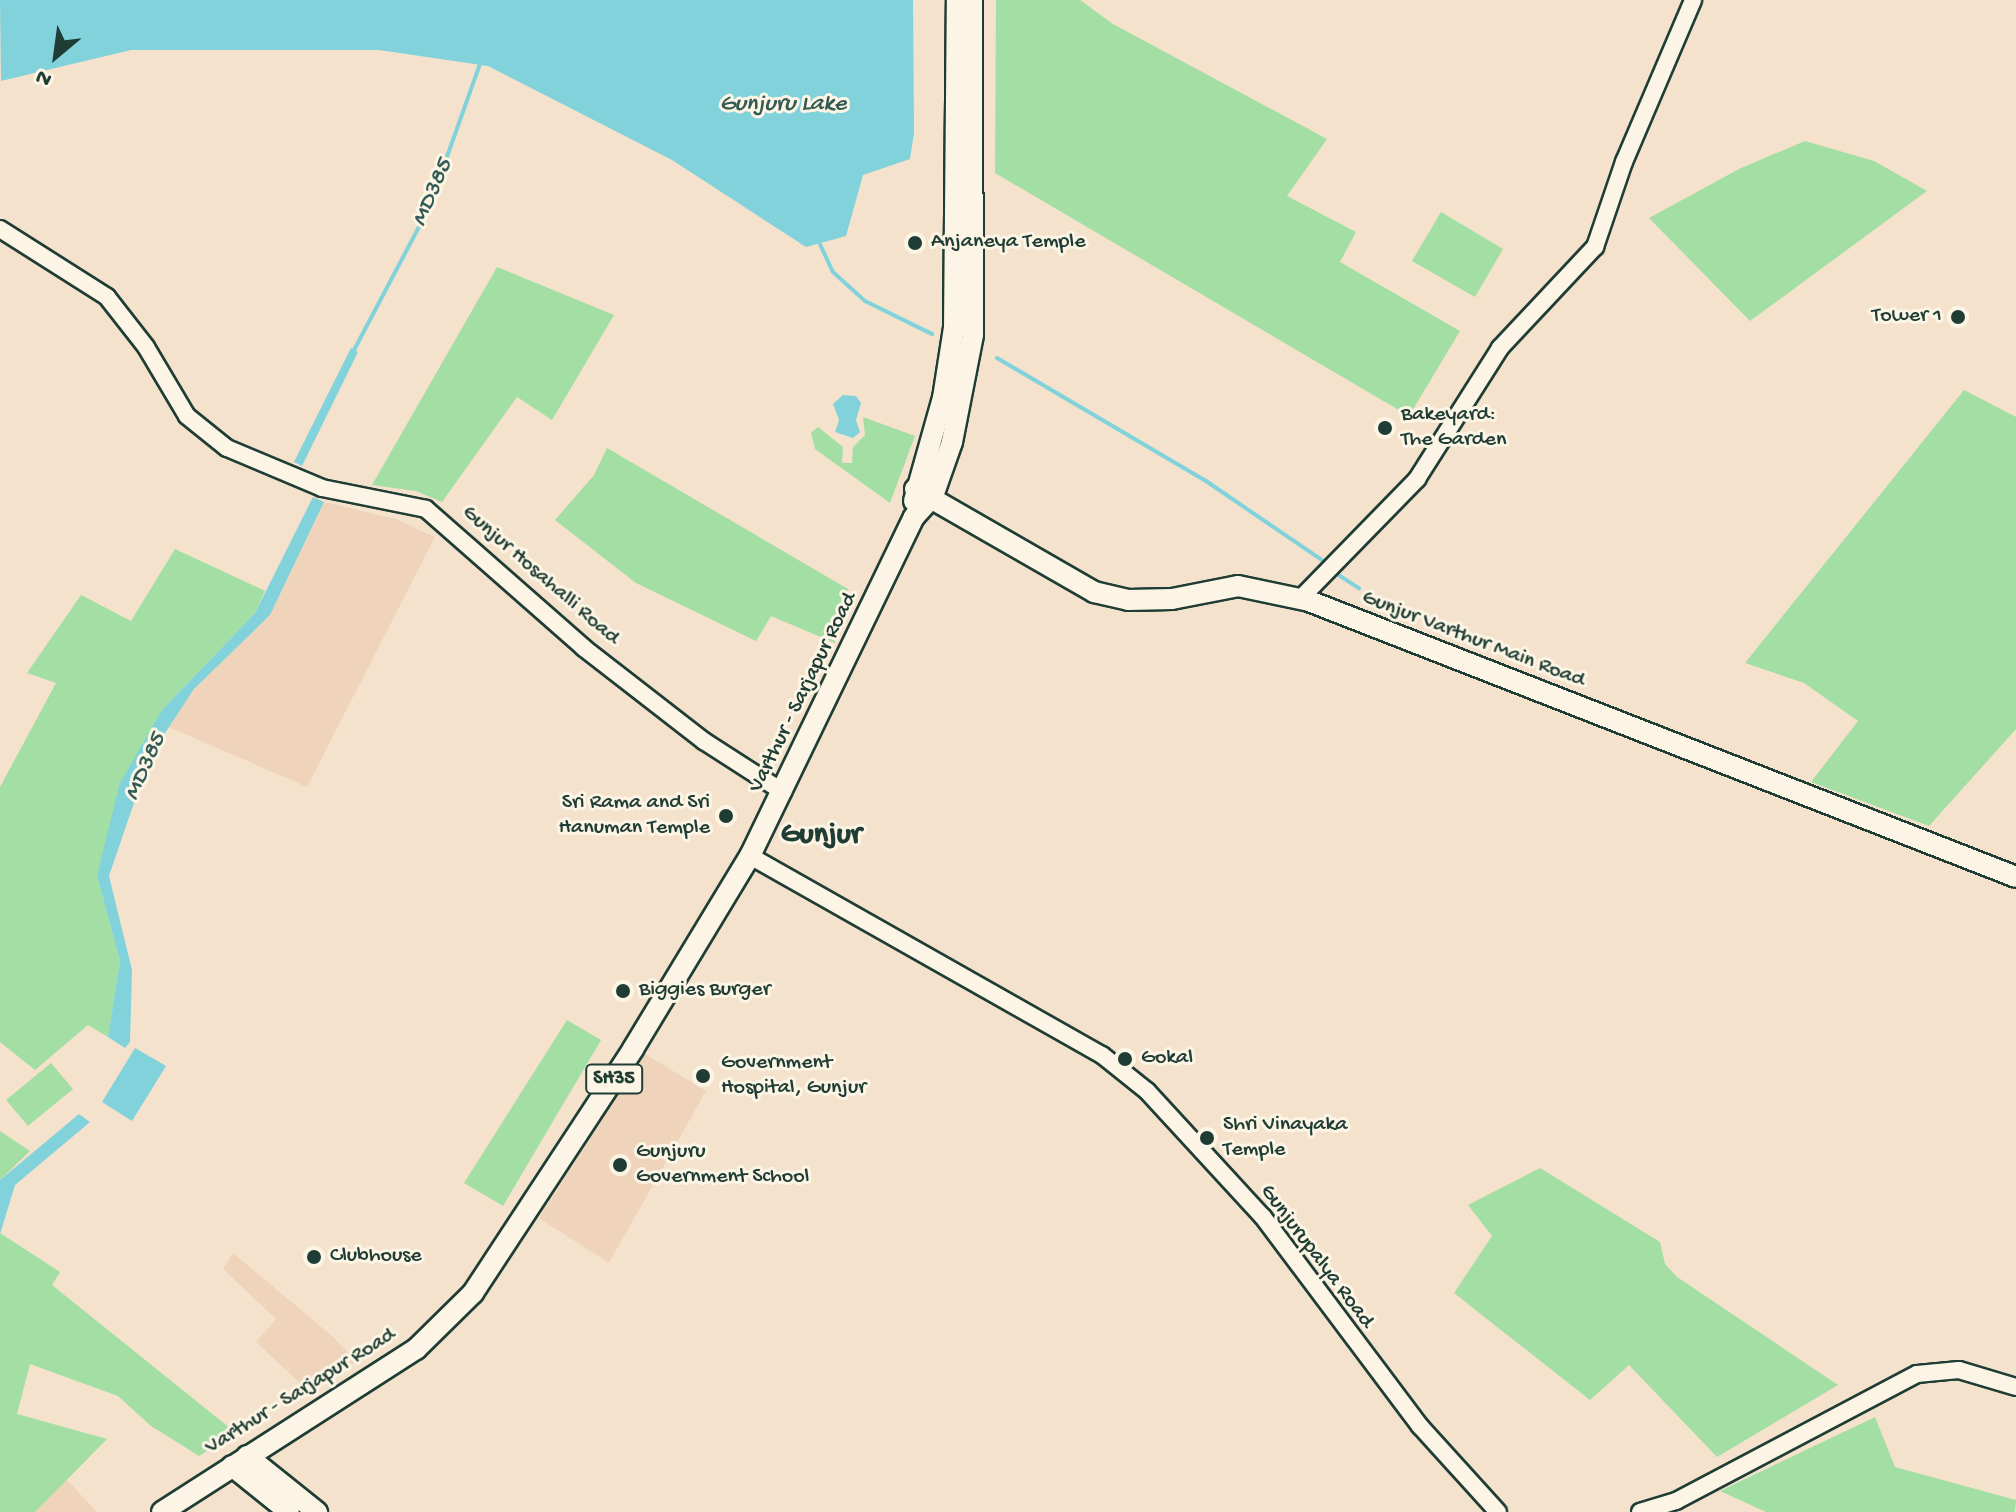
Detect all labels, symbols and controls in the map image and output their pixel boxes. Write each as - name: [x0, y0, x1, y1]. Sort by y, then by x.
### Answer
- north arrow: [16, 16, 96, 96]
- text: N: [32, 62, 57, 92]
- water label: Gunjuru Lake: [720, 91, 846, 119]
- water label: MD385: [406, 155, 460, 231]
- place label: Anjaneya Temple: [931, 230, 1086, 256]
- marker: Anjaneya Temple: [906, 234, 924, 252]
- place label: Tower 1: [1872, 304, 1942, 330]
- marker: Tower 1: [1949, 308, 1967, 326]
- place label: Bakeyard: The Garden: [1401, 402, 1506, 454]
- marker: Bakeyard: The Garden: [1376, 419, 1394, 437]
- street label: Gunjur Hosahalli Road: [456, 500, 624, 652]
- street label: Gunjur Varthur Main Road: [1358, 585, 1588, 695]
- street label: Varthur - Sarjapur Road: [744, 589, 864, 797]
- water label: MD385: [119, 729, 173, 805]
- place label: Sri Rama and Sri Hanuman Temple: [558, 790, 710, 842]
- marker: Sri Rama and Sri Hanuman Temple: [717, 807, 735, 825]
- district label: Gunjur: [781, 818, 861, 854]
- place label: Biggies Burger: [639, 978, 770, 1004]
- marker: Biggies Burger: [614, 982, 632, 1000]
- place label: Gokal: [1141, 1046, 1193, 1072]
- place label: Government Hospital, Gunjur: [721, 1050, 866, 1102]
- marker: Gokal: [1116, 1050, 1134, 1068]
- road number: SH35: [584, 1063, 644, 1095]
- marker: Government Hospital, Gunjur: [692, 1065, 714, 1087]
- place label: Shri Vinayaka Temple: [1223, 1112, 1348, 1164]
- marker: Shri Vinayaka Temple: [1198, 1129, 1216, 1147]
- place label: Gunjuru Government School: [636, 1139, 809, 1190]
- marker: Gunjuru Government School: [611, 1156, 629, 1174]
- street label: Gunjurupalya Road: [1253, 1180, 1379, 1334]
- place label: Clubhouse: [330, 1244, 422, 1270]
- marker: Clubhouse: [305, 1248, 323, 1266]
- street label: Varthur - Sarjapur Road: [201, 1323, 401, 1461]

